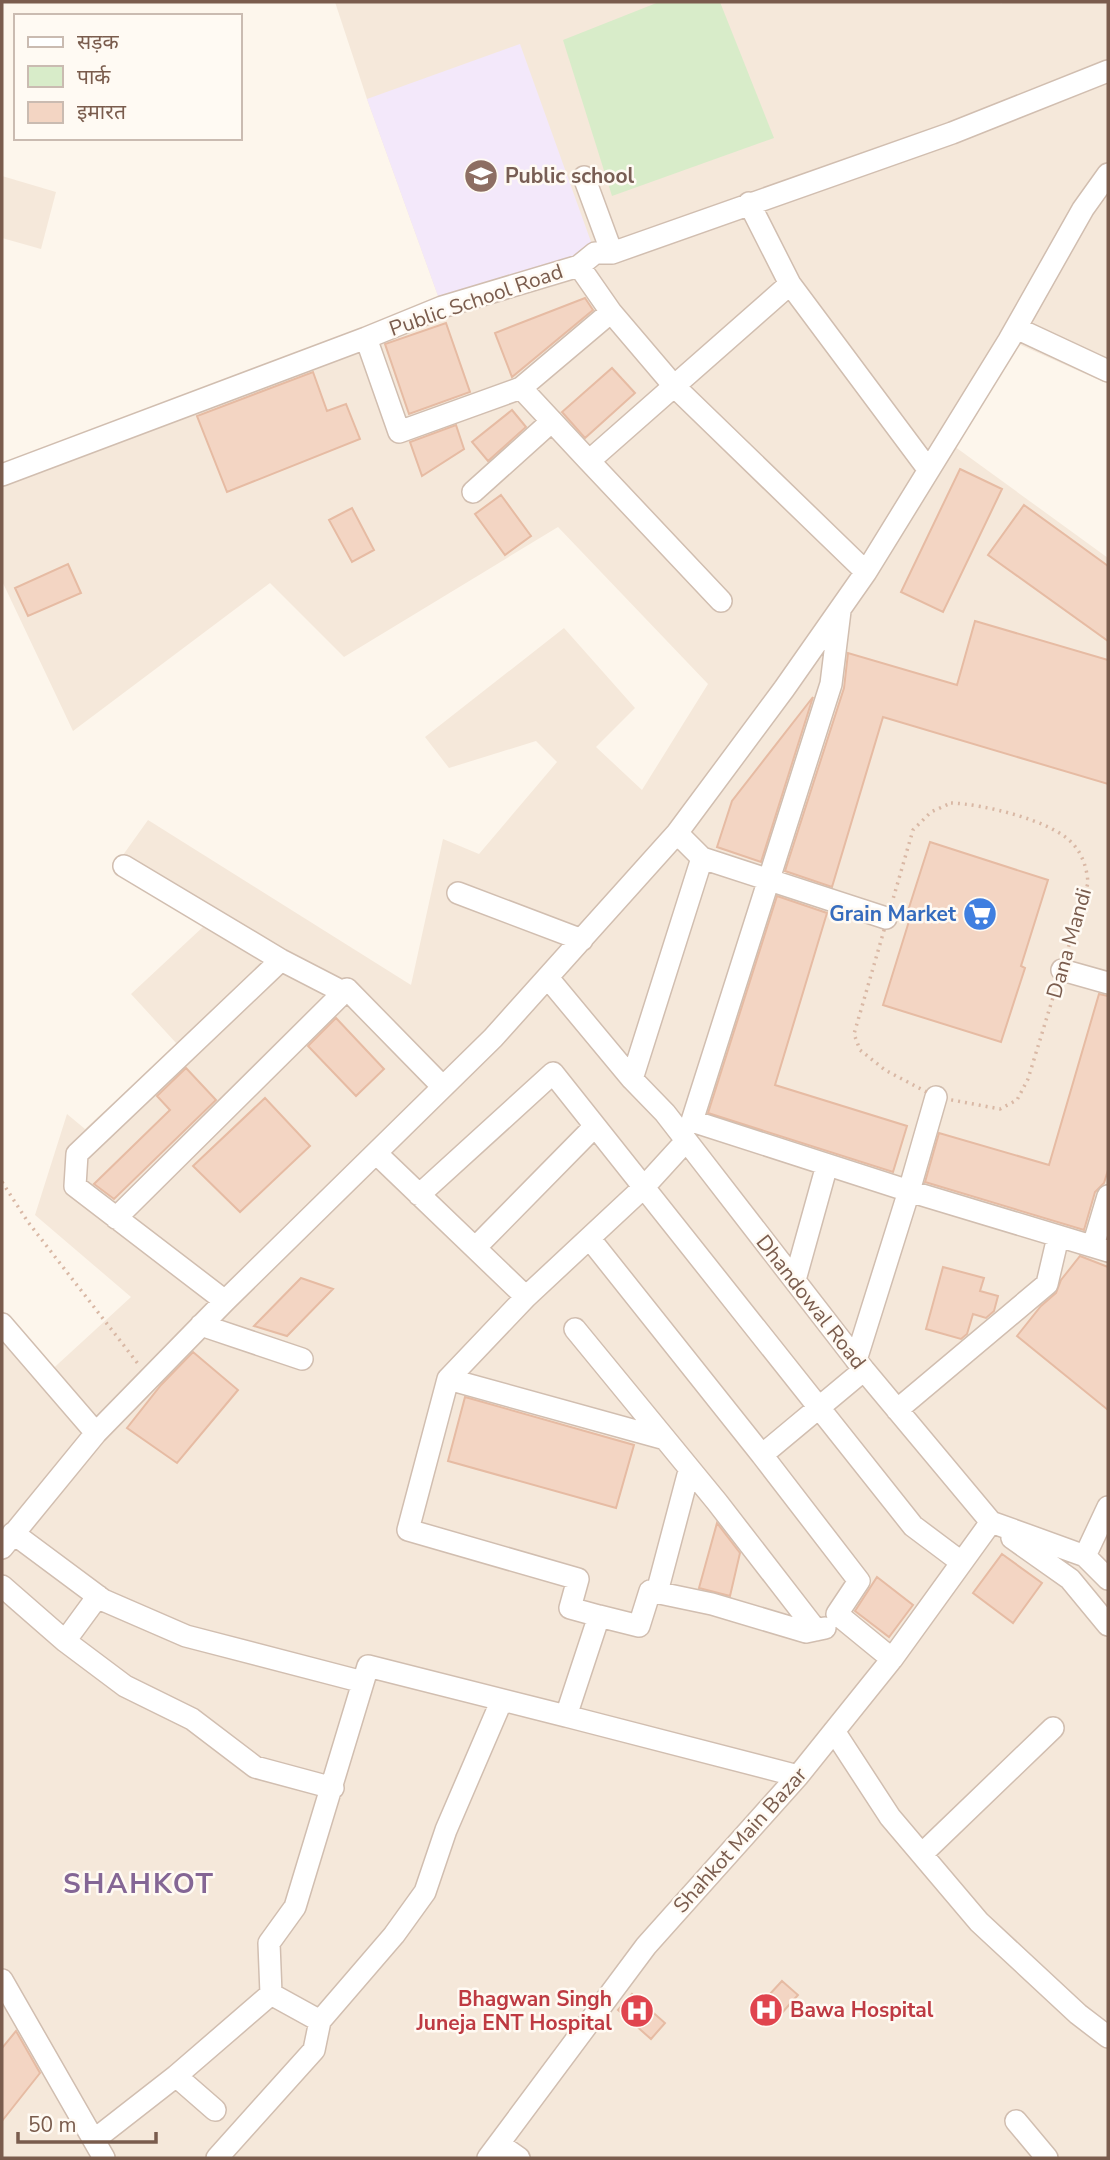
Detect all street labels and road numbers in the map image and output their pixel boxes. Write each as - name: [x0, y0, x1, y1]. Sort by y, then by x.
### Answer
- street label: Public School Road: [386, 257, 566, 343]
- street label: Dana Mandi: [1040, 885, 1098, 1001]
- street label: Dhandowal Road: [750, 1229, 872, 1375]
- street label: Shahkot Main Bazar: [667, 1761, 813, 1919]

